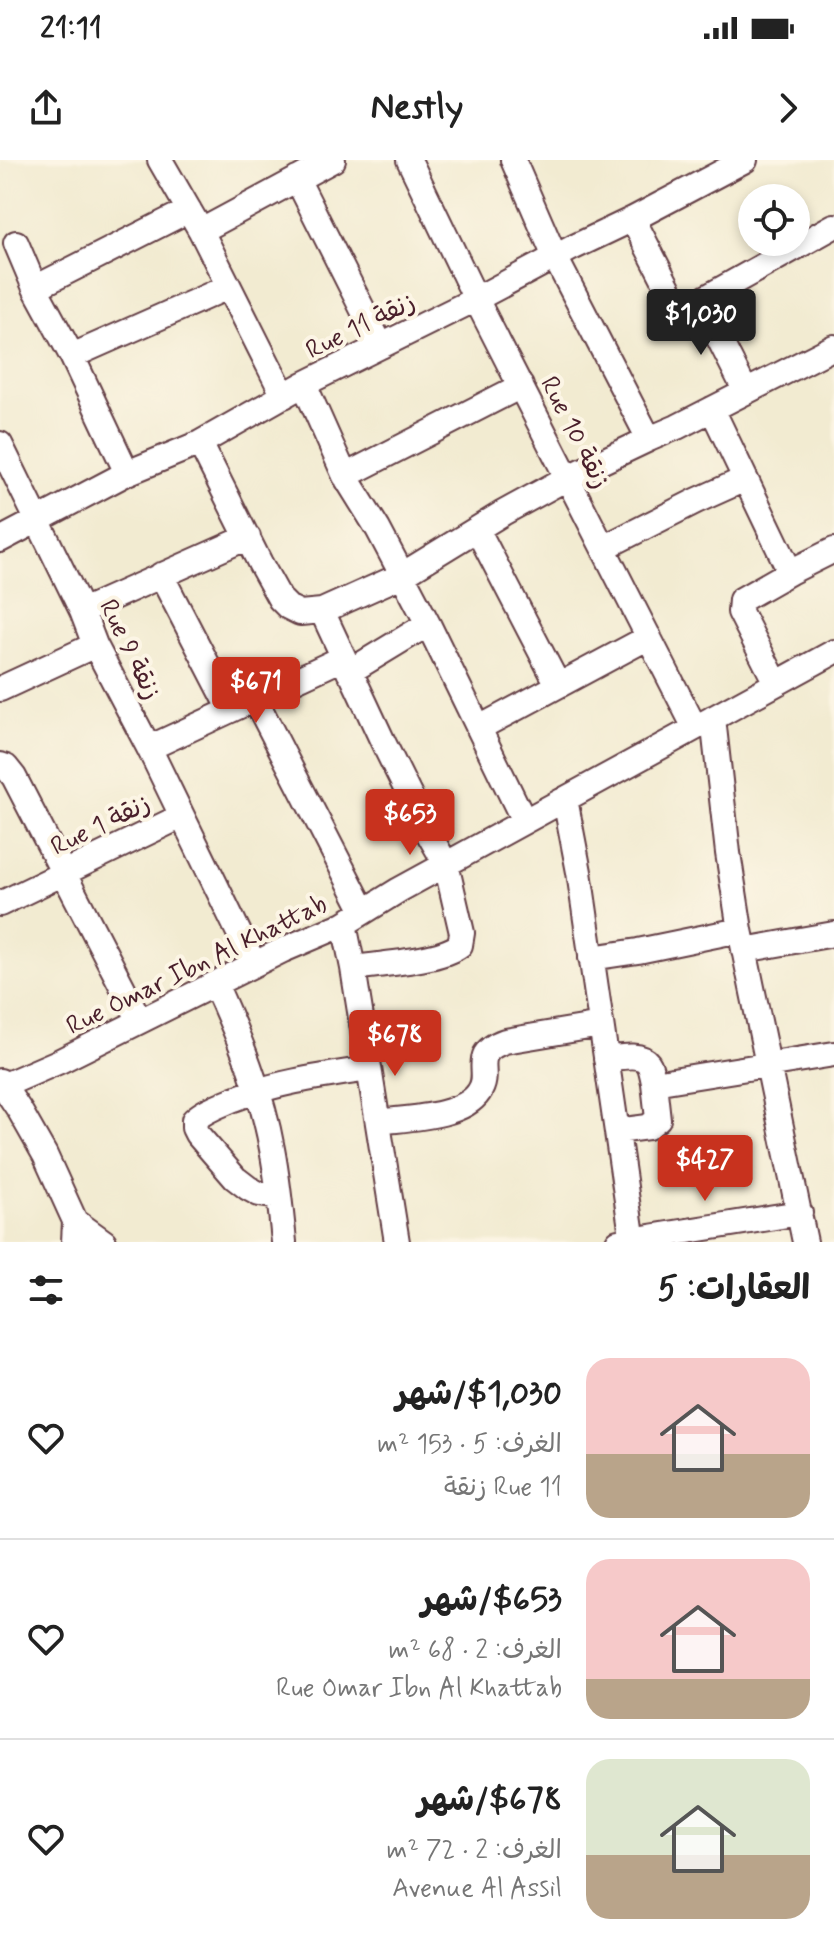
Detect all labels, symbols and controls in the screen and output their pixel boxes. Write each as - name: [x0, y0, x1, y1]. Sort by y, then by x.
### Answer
- text: 21:11: [40, 9, 102, 48]
- text: Nestly: [371, 85, 463, 132]
- icon: share: [24, 86, 68, 130]
- icon: forward: [766, 86, 810, 130]
- map controls: [738, 184, 810, 256]
- button: locate: [738, 184, 810, 256]
- street label: Rue 11 زنقة: [300, 286, 421, 368]
- pin: $1,030: [636, 289, 766, 357]
- text: $1,030: [665, 298, 737, 332]
- street label: Rue 10 زنقة: [531, 371, 617, 495]
- street label: Rue 9 زنقة: [90, 594, 168, 706]
- pin: $671: [209, 657, 303, 725]
- text: $671: [230, 666, 282, 700]
- street label: Rue 1 زنقة: [45, 787, 156, 865]
- pin: $653: [363, 789, 457, 857]
- text: $653: [383, 798, 437, 832]
- street label: Rue Omar Ibn Al Khattab: [61, 888, 333, 1044]
- pin: $678: [348, 1010, 442, 1078]
- text: $678: [367, 1019, 423, 1053]
- pin: $427: [658, 1135, 752, 1203]
- text: $427: [676, 1144, 734, 1178]
- text: العقارات: 5: [657, 1267, 810, 1312]
- icon: filters: [24, 1268, 68, 1312]
- text: $1,030/شهر: [396, 1372, 562, 1417]
- icon: home: [650, 1390, 746, 1486]
- icon: heart: [24, 1416, 68, 1460]
- text: الغرف: 5 · 153 m²: [377, 1428, 562, 1462]
- text: Rue 11 زنقة: [444, 1471, 562, 1505]
- text: $653/شهر: [421, 1578, 562, 1623]
- icon: home: [650, 1591, 746, 1687]
- icon: heart: [24, 1617, 68, 1661]
- text: الغرف: 2 · 68 m²: [389, 1634, 562, 1668]
- text: Rue Omar Ibn Al Khattab: [276, 1672, 562, 1706]
- text: $678/شهر: [418, 1778, 562, 1823]
- icon: home: [650, 1791, 746, 1887]
- icon: heart: [24, 1817, 68, 1861]
- text: الغرف: 2 · 72 m²: [387, 1834, 562, 1868]
- text: Avenue Al Assil: [392, 1872, 562, 1906]

